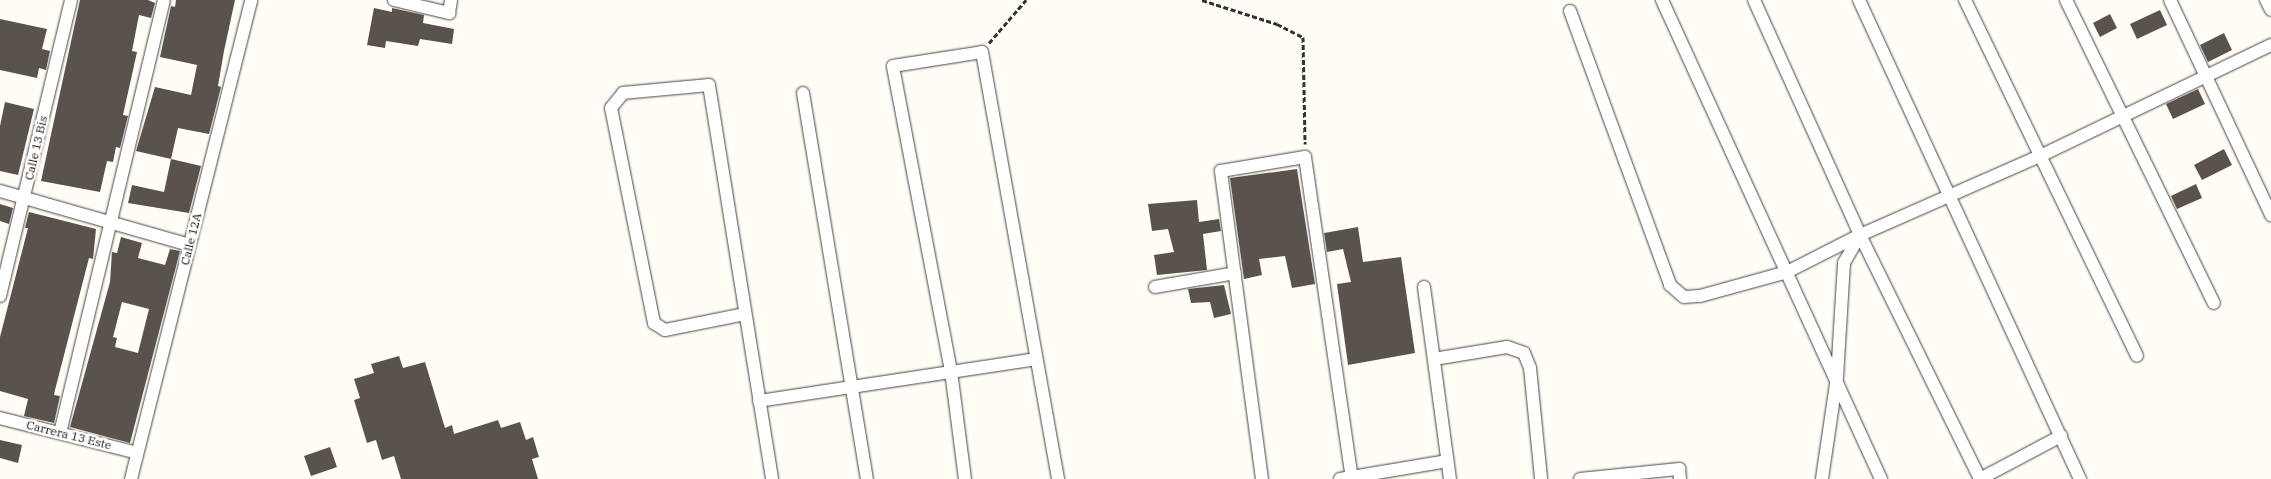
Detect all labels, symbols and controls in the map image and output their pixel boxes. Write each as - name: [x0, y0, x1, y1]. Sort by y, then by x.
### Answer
- street label: Calle 13 Bis: [22, 114, 50, 182]
- street label: Calle 12A: [178, 211, 204, 267]
- street label: Carrera 13 Este: [25, 417, 113, 453]

